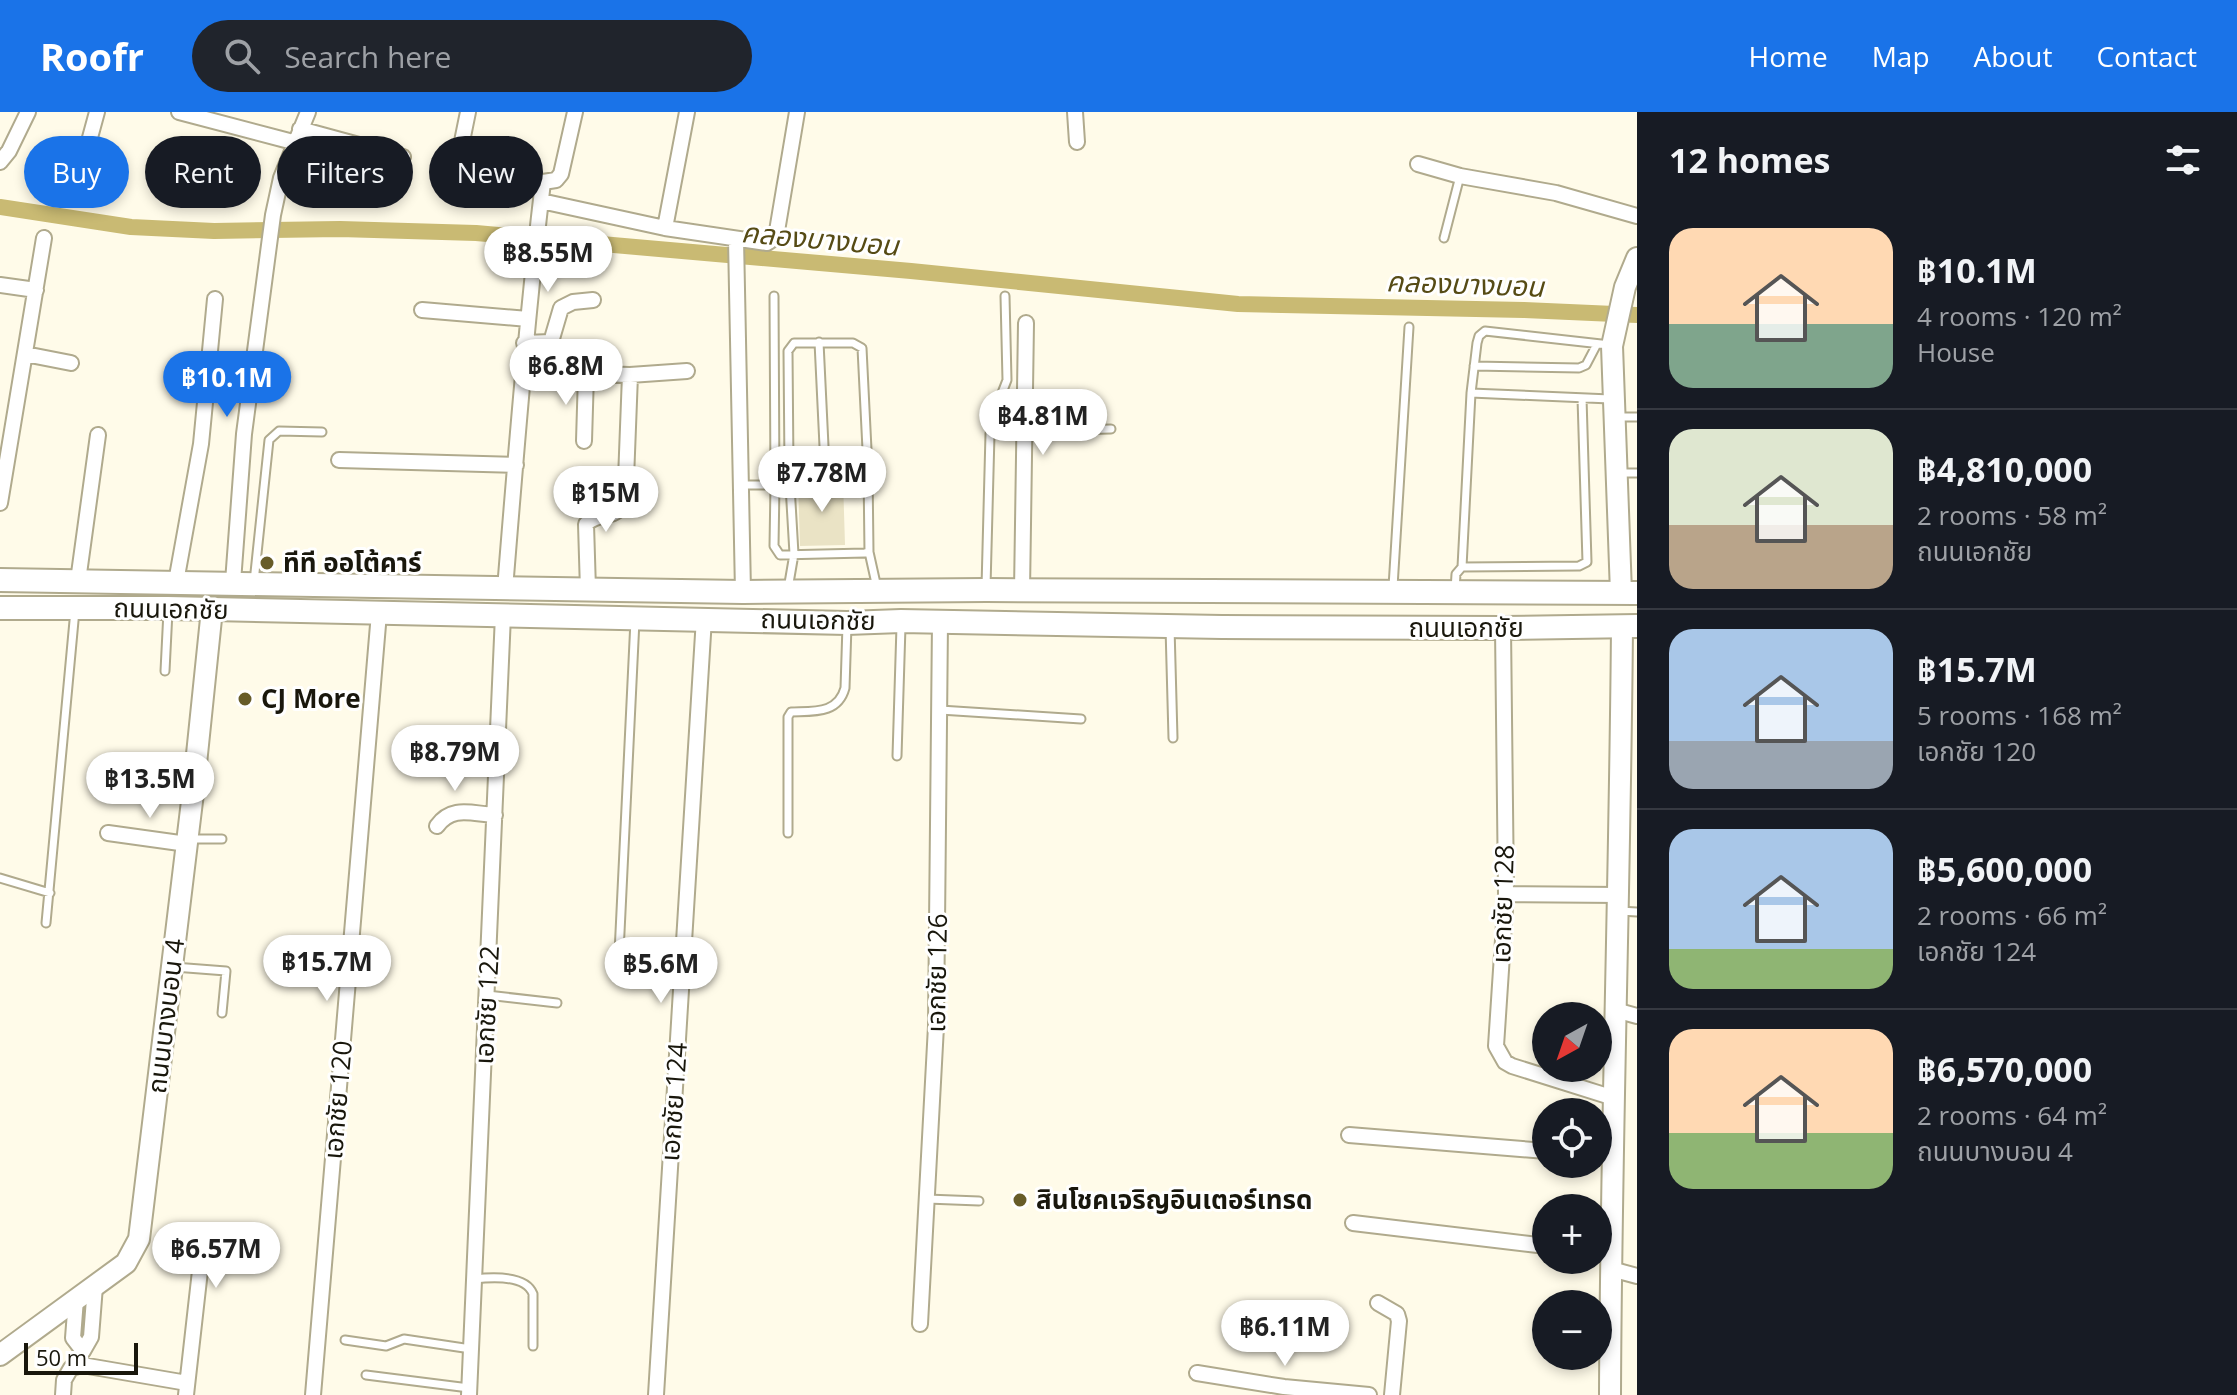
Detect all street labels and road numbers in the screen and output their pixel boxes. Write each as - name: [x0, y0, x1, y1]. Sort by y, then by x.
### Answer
- street label: ถนนเอกชัย: [113, 589, 229, 627]
- street label: ถนนเอกชัย: [760, 600, 876, 638]
- street label: ถนนเอกชัย: [1408, 609, 1524, 645]
- street label: เอกชัย 128: [1482, 844, 1522, 964]
- street label: เอกชัย 126: [917, 913, 955, 1033]
- street label: ถนนบางบอน 4: [138, 936, 192, 1095]
- street label: เอกชัย 122: [465, 945, 507, 1065]
- street label: เอกชัย 120: [314, 1039, 360, 1161]
- street label: เอกชัย 124: [651, 1041, 695, 1163]

